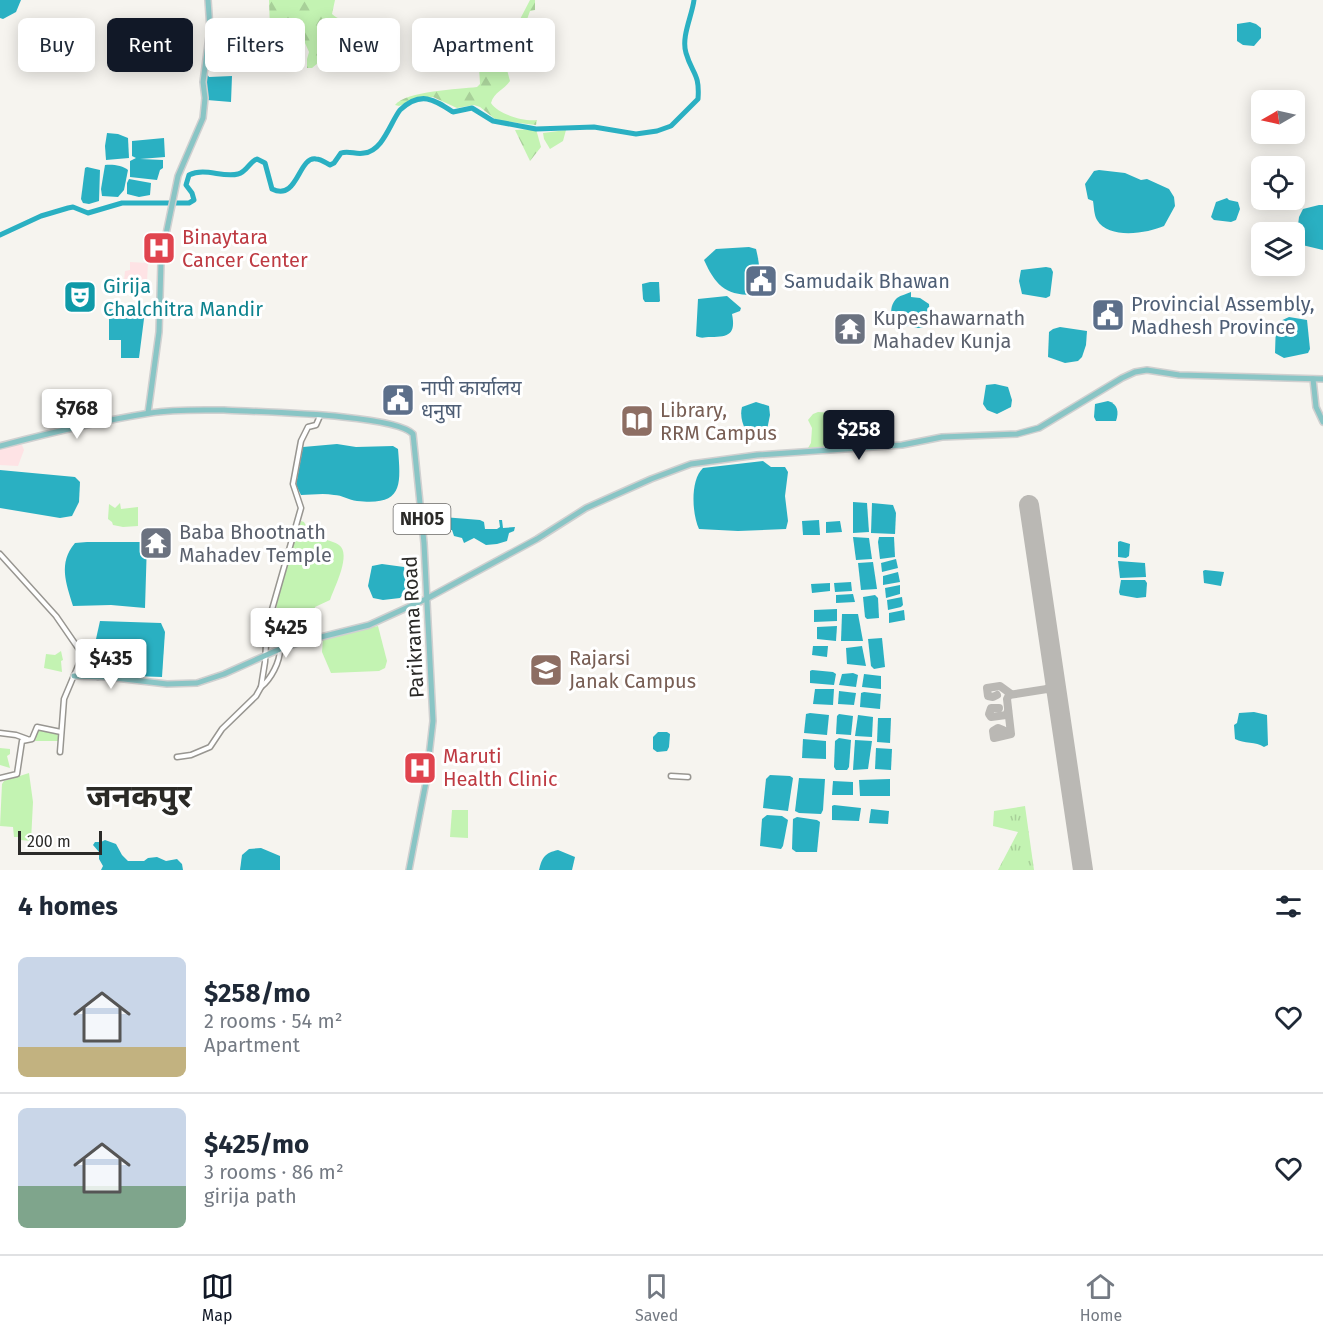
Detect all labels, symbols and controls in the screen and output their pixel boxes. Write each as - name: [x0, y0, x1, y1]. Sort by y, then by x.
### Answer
- chip: Buy: [18, 18, 95, 72]
- chip: Rent: [107, 18, 193, 72]
- chip: Filters: [205, 18, 305, 72]
- chip: New: [317, 18, 400, 72]
- chip: Apartment: [412, 18, 555, 72]
- north arrow: [1251, 90, 1305, 144]
- map controls: [1251, 90, 1305, 276]
- button: locate: [1251, 156, 1305, 210]
- button: layers: [1251, 222, 1305, 276]
- place label: Binaytara Cancer Center: [182, 225, 308, 272]
- hospital icon: Binaytara Cancer Center: [141, 230, 177, 266]
- public building icon: Samudaik Bhawan: [743, 263, 779, 299]
- place label: Samudaik Bhawan: [784, 269, 950, 293]
- place label: Girija Chalchitra Mandir: [103, 274, 263, 321]
- theatre icon: Girija Chalchitra Mandir: [62, 279, 98, 315]
- place label: Provincial Assembly, Madhesh Province: [1131, 292, 1315, 339]
- public building icon: Provincial Assembly, Madhesh Province: [1090, 297, 1126, 333]
- place label: Kupeshawarnath Mahadev Kunja: [873, 306, 1025, 353]
- temple icon: Kupeshawarnath Mahadev Kunja: [832, 311, 868, 347]
- place label: नापी कार्यालय धनुषा: [421, 376, 522, 424]
- public building icon: नापी कार्यालय धनुषा: [380, 382, 416, 418]
- pin: $768: [41, 389, 113, 440]
- text: $768: [56, 396, 98, 420]
- place label: Library, RRM Campus: [660, 398, 777, 445]
- library icon: Library, RRM Campus: [619, 403, 655, 439]
- pin: $258: [823, 410, 895, 461]
- text: $258: [837, 417, 881, 441]
- road number: NH05: [394, 504, 450, 534]
- place label: Baba Bhootnath Mahadev Temple: [179, 520, 332, 567]
- temple icon: Baba Bhootnath Mahadev Temple: [138, 525, 174, 561]
- street label: Parikrama Road: [397, 555, 429, 699]
- pin: $425: [250, 608, 322, 659]
- text: $425: [265, 615, 307, 639]
- pin: $435: [75, 639, 147, 690]
- text: $435: [89, 646, 133, 670]
- place label: Rajarsi Janak Campus: [569, 646, 696, 693]
- school or university icon: Rajarsi Janak Campus: [528, 652, 564, 688]
- place label: Maruti Health Clinic: [443, 744, 558, 791]
- hospital icon: Maruti Health Clinic: [402, 750, 438, 786]
- district label: जनकपुर: [86, 777, 192, 816]
- scale bar: [18, 828, 102, 856]
- text: 200 m: [27, 832, 71, 851]
- icon: filters: [1272, 890, 1305, 923]
- text: 4 homes: [18, 891, 118, 922]
- text: $258/mo: [204, 978, 310, 1009]
- icon: home: [66, 981, 138, 1053]
- icon: heart: [1272, 1001, 1305, 1034]
- text: 2 rooms · 54 m²: [204, 1009, 343, 1033]
- text: Apartment: [204, 1033, 300, 1057]
- text: $425/mo: [204, 1129, 309, 1160]
- icon: home: [66, 1132, 138, 1204]
- icon: heart: [1272, 1152, 1305, 1185]
- text: 3 rooms · 86 m²: [204, 1160, 344, 1184]
- text: girija path: [204, 1184, 297, 1208]
- tab: Map: [201, 1270, 234, 1325]
- tab: Saved: [635, 1270, 678, 1325]
- tab: Home: [1080, 1270, 1122, 1325]

